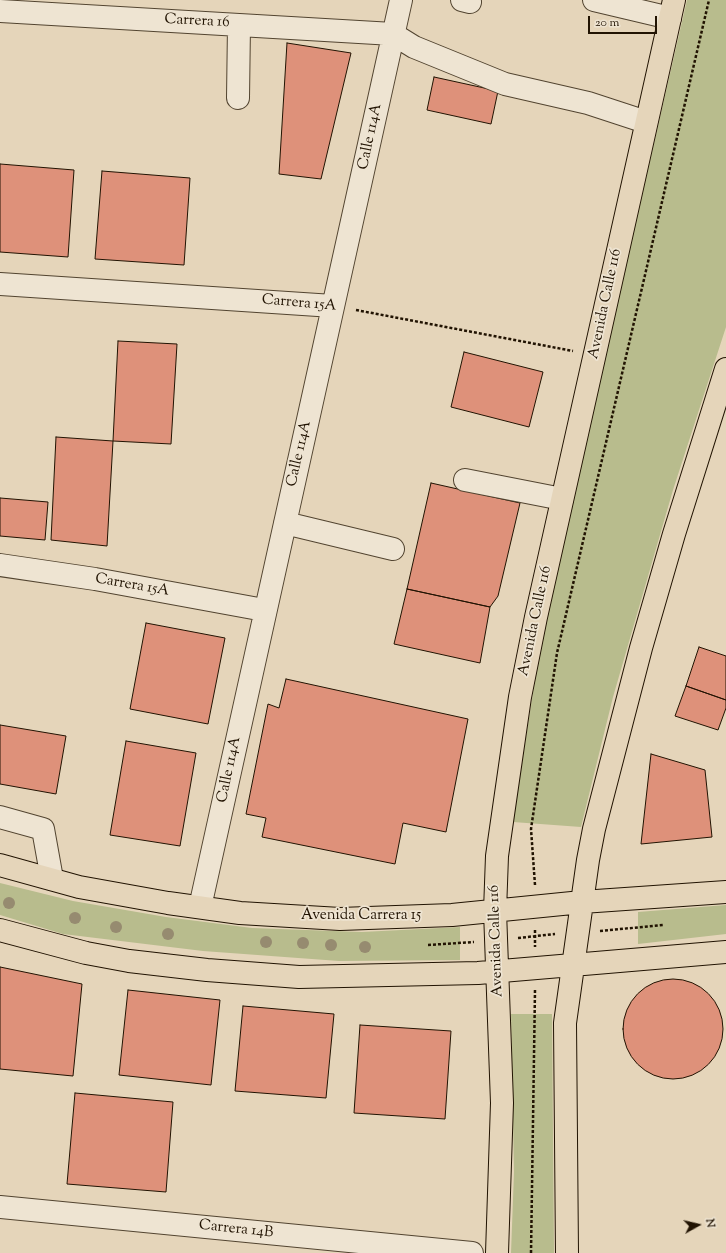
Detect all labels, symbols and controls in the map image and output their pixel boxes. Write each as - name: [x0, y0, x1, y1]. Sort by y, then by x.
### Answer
- scale bar: [590, 8, 659, 34]
- street label: Carrera 16: [164, 11, 230, 33]
- text: 20 m: [595, 14, 619, 32]
- street label: Calle 114A: [355, 102, 387, 172]
- street label: Avenida Calle 116: [586, 247, 626, 361]
- street label: Carrera 15A: [261, 292, 337, 316]
- street label: Calle 114A: [284, 419, 316, 489]
- street label: Avenida Calle 116: [516, 564, 556, 678]
- street label: Carrera 15A: [94, 571, 170, 601]
- street label: Calle 114A: [214, 735, 246, 805]
- street label: Avenida Calle 116: [486, 885, 508, 997]
- street label: Avenida Carrera 15: [301, 907, 421, 925]
- north arrow: [678, 1205, 718, 1245]
- street label: Carrera 14B: [198, 1217, 274, 1243]
- text: N: [701, 1218, 718, 1229]

